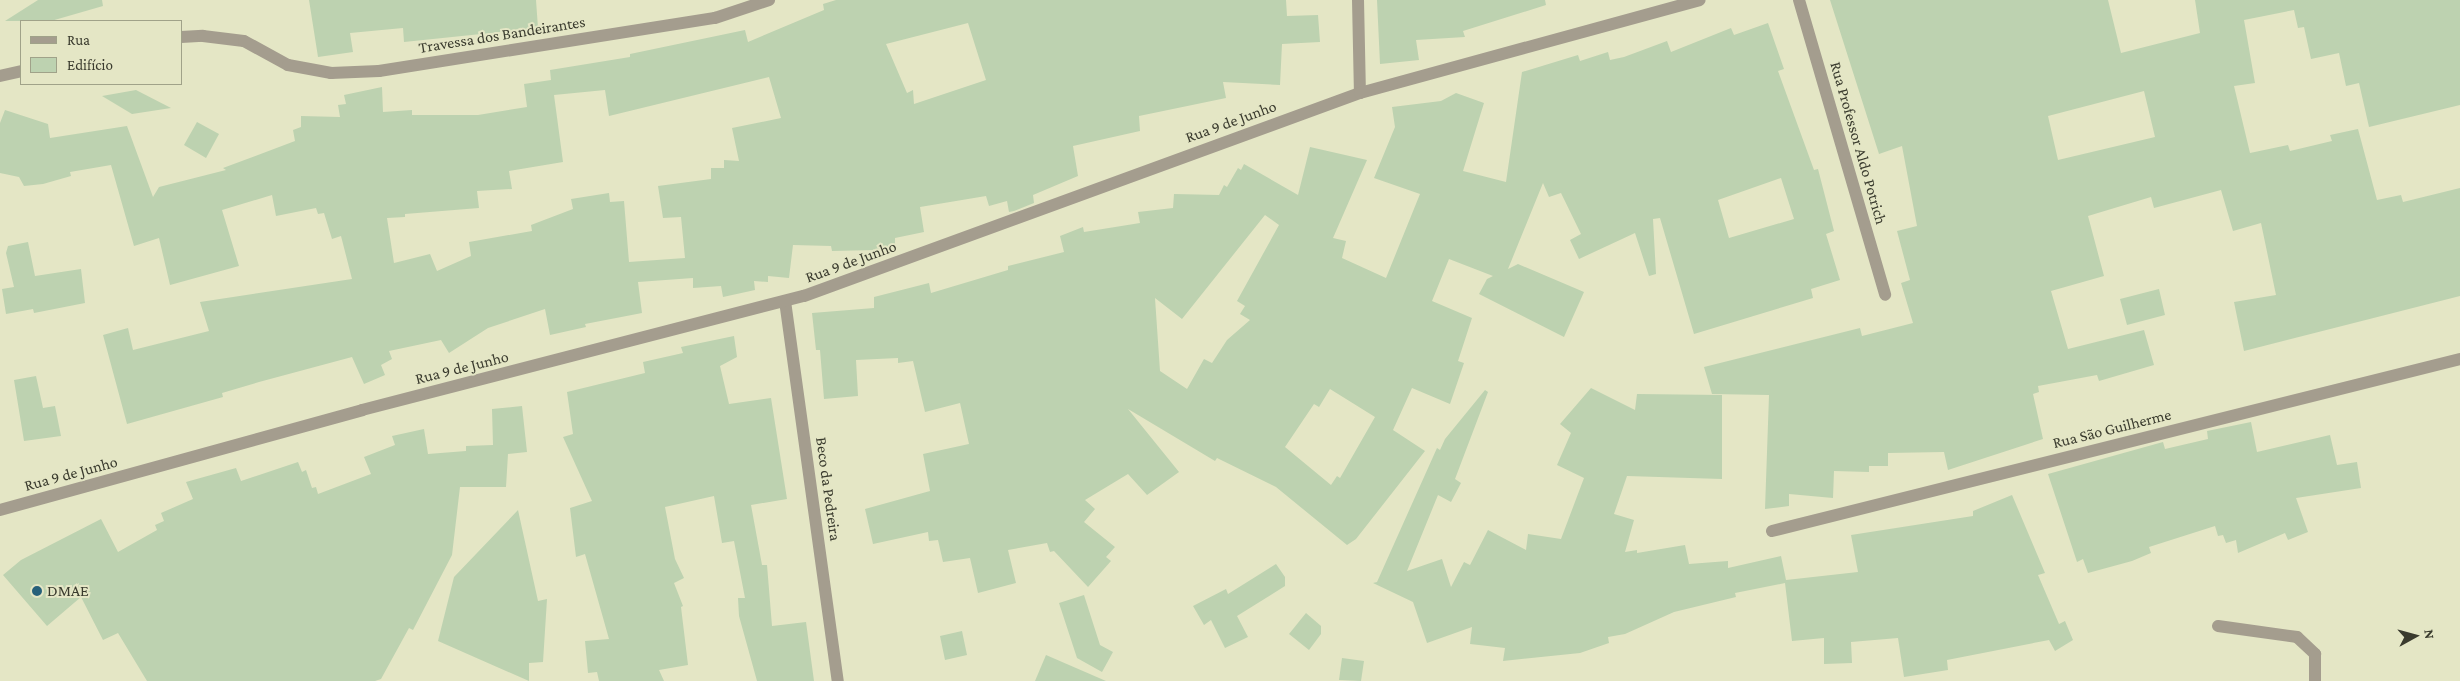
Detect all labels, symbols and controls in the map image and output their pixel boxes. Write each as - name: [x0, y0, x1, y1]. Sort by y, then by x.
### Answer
- street label: Travessa dos Bandeirantes: [417, 12, 587, 58]
- legend: [20, 20, 182, 85]
- text: Rua: [67, 32, 90, 48]
- text: Edifício: [67, 57, 113, 73]
- street label: Rua Professor Aldo Potrich: [1826, 59, 1890, 227]
- street label: Rua 9 de Junho: [1183, 97, 1279, 147]
- street label: Rua 9 de Junho: [803, 237, 899, 287]
- street label: Rua 9 de Junho: [413, 347, 511, 389]
- street label: Rua São Guilherme: [2051, 405, 2173, 453]
- street label: Beco da Pedreira: [811, 436, 845, 542]
- street label: Rua 9 de Junho: [22, 452, 120, 496]
- place label: DMAE: [47, 581, 89, 601]
- marker: DMAE: [31, 585, 43, 597]
- north arrow: [2390, 611, 2440, 661]
- text: N: [2421, 628, 2438, 640]

